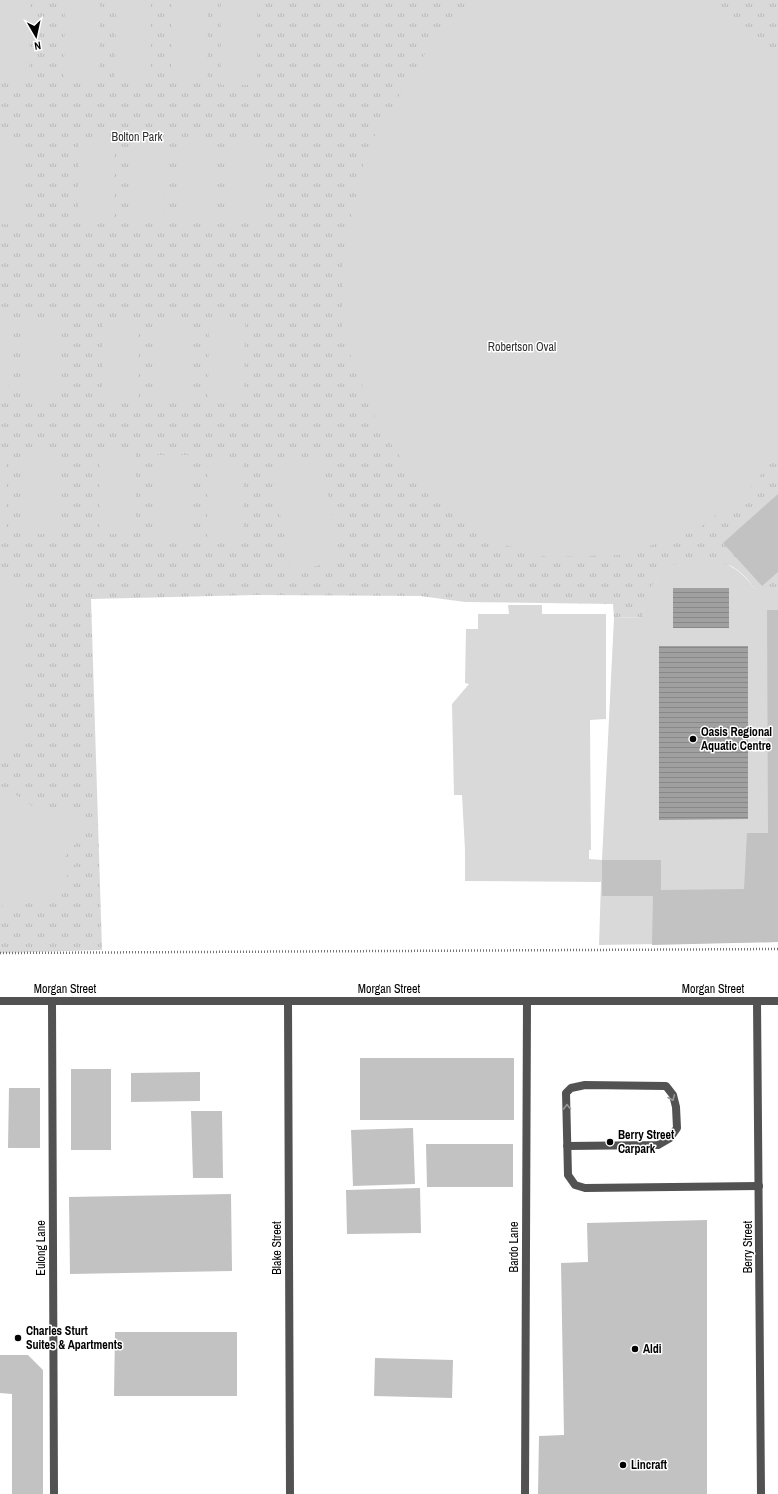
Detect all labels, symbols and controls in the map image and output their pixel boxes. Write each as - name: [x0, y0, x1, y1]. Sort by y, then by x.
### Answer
- north arrow: [16, 16, 56, 56]
- text: N: [33, 38, 42, 53]
- park label: Bolton Park: [112, 129, 163, 145]
- park label: Robertson Oval: [488, 339, 556, 355]
- place label: Oasis Regional Aquatic Centre: [701, 724, 772, 754]
- marker: Oasis Regional Aquatic Centre: [688, 734, 698, 744]
- street label: Morgan Street: [34, 981, 96, 997]
- street label: Morgan Street: [358, 981, 420, 997]
- street label: Morgan Street: [682, 981, 744, 997]
- one-way arrow: [668, 1094, 676, 1101]
- one-way arrow: [562, 1104, 571, 1110]
- place label: Berry Street Carpark: [618, 1127, 675, 1157]
- marker: Berry Street Carpark: [605, 1137, 615, 1147]
- street label: Eulong Lane: [33, 1220, 49, 1276]
- street label: Berry Street: [740, 1220, 756, 1273]
- street label: Blake Street: [269, 1221, 285, 1275]
- street label: Bardo Lane: [506, 1222, 522, 1272]
- place label: Charles Sturt Suites & Apartments: [26, 1323, 123, 1353]
- marker: Charles Sturt Suites & Apartments: [13, 1333, 23, 1343]
- place label: Aldi: [643, 1341, 662, 1357]
- marker: Aldi: [630, 1344, 640, 1354]
- place label: Lincraft: [631, 1457, 668, 1473]
- marker: Lincraft: [618, 1460, 628, 1470]

